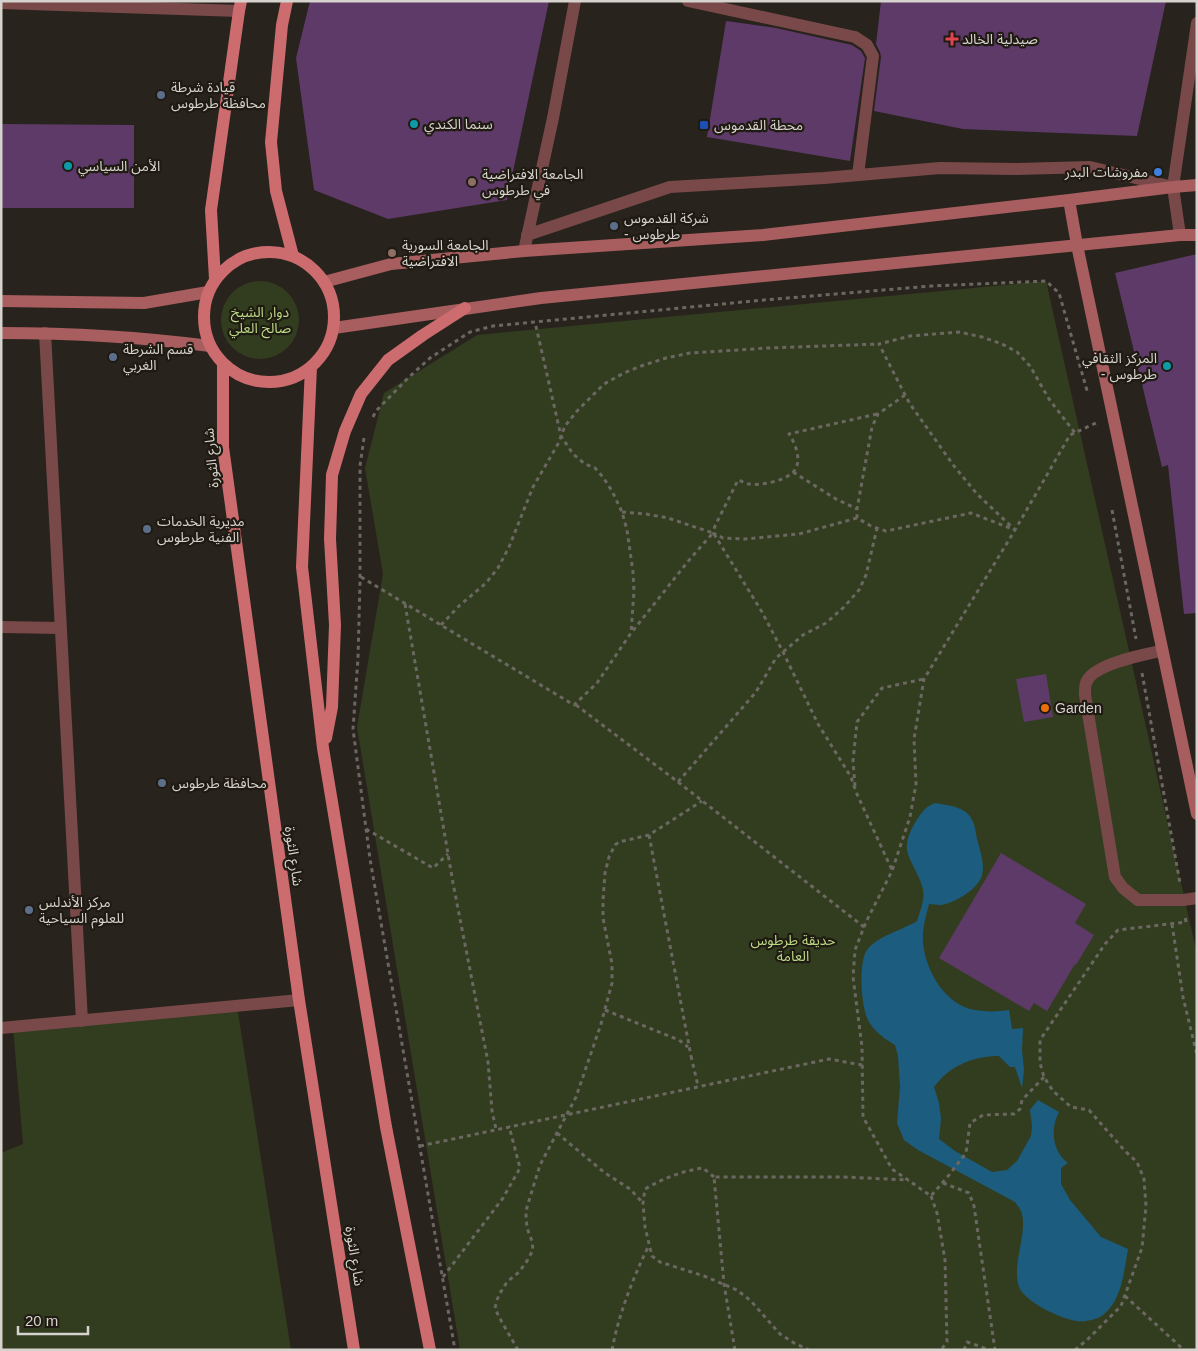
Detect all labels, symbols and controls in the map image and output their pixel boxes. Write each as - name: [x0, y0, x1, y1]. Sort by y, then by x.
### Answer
- place label: صيدلية الخالد: [962, 31, 1038, 47]
- marker: صيدلية الخالد: [946, 33, 958, 45]
- place label: قيادة شرطة محافظة طرطوس: [171, 79, 266, 112]
- marker: قيادة شرطة محافظة طرطوس: [155, 89, 167, 101]
- place label: سنما الكندي: [424, 116, 493, 135]
- place label: محطة القدموس: [714, 117, 803, 134]
- marker: سنما الكندي: [408, 118, 420, 130]
- marker: محطة القدموس: [698, 119, 710, 131]
- place label: الأمن السياسي: [78, 158, 160, 177]
- marker: الأمن السياسي: [62, 160, 74, 172]
- place label: مفروشات البدر: [1064, 164, 1148, 181]
- place label: الجامعة الافتراضية في طرطوس: [482, 166, 583, 201]
- marker: مفروشات البدر: [1152, 166, 1164, 178]
- marker: الجامعة الافتراضية في طرطوس: [466, 176, 478, 188]
- place label: شركة القدموس - طرطوس: [624, 210, 709, 243]
- marker: شركة القدموس - طرطوس: [608, 220, 620, 232]
- place label: الجامعة السورية الافتراضية: [402, 237, 489, 270]
- marker: الجامعة السورية الافتراضية: [386, 247, 398, 259]
- park label: دوار الشيخ صالح العلي: [229, 304, 291, 339]
- place label: قسم الشرطة الغربي: [123, 341, 193, 376]
- place label: المركز الثقافي - طرطوس: [1082, 350, 1157, 383]
- marker: قسم الشرطة الغربي: [107, 351, 119, 363]
- marker: المركز الثقافي - طرطوس: [1161, 360, 1173, 372]
- street label: شارع الثورة: [200, 427, 225, 489]
- place label: مديرية الخدمات الفنية طرطوس: [157, 513, 245, 546]
- marker: مديرية الخدمات الفنية طرطوس: [141, 523, 153, 535]
- place label: Garden: [1055, 700, 1102, 716]
- marker: Garden: [1039, 702, 1051, 714]
- place label: محافظة طرطوس: [172, 775, 267, 792]
- marker: محافظة طرطوس: [156, 777, 168, 789]
- street label: شارع الثورة: [279, 825, 306, 887]
- place label: مركز الأندلس للعلوم السياحية: [39, 894, 124, 929]
- marker: مركز الأندلس للعلوم السياحية: [23, 904, 35, 916]
- park label: حديقة طرطوس العامة: [750, 932, 836, 964]
- street label: شارع الثورة: [339, 1225, 368, 1287]
- scale bar: [18, 1304, 88, 1336]
- text: 20 m: [25, 1312, 58, 1329]

